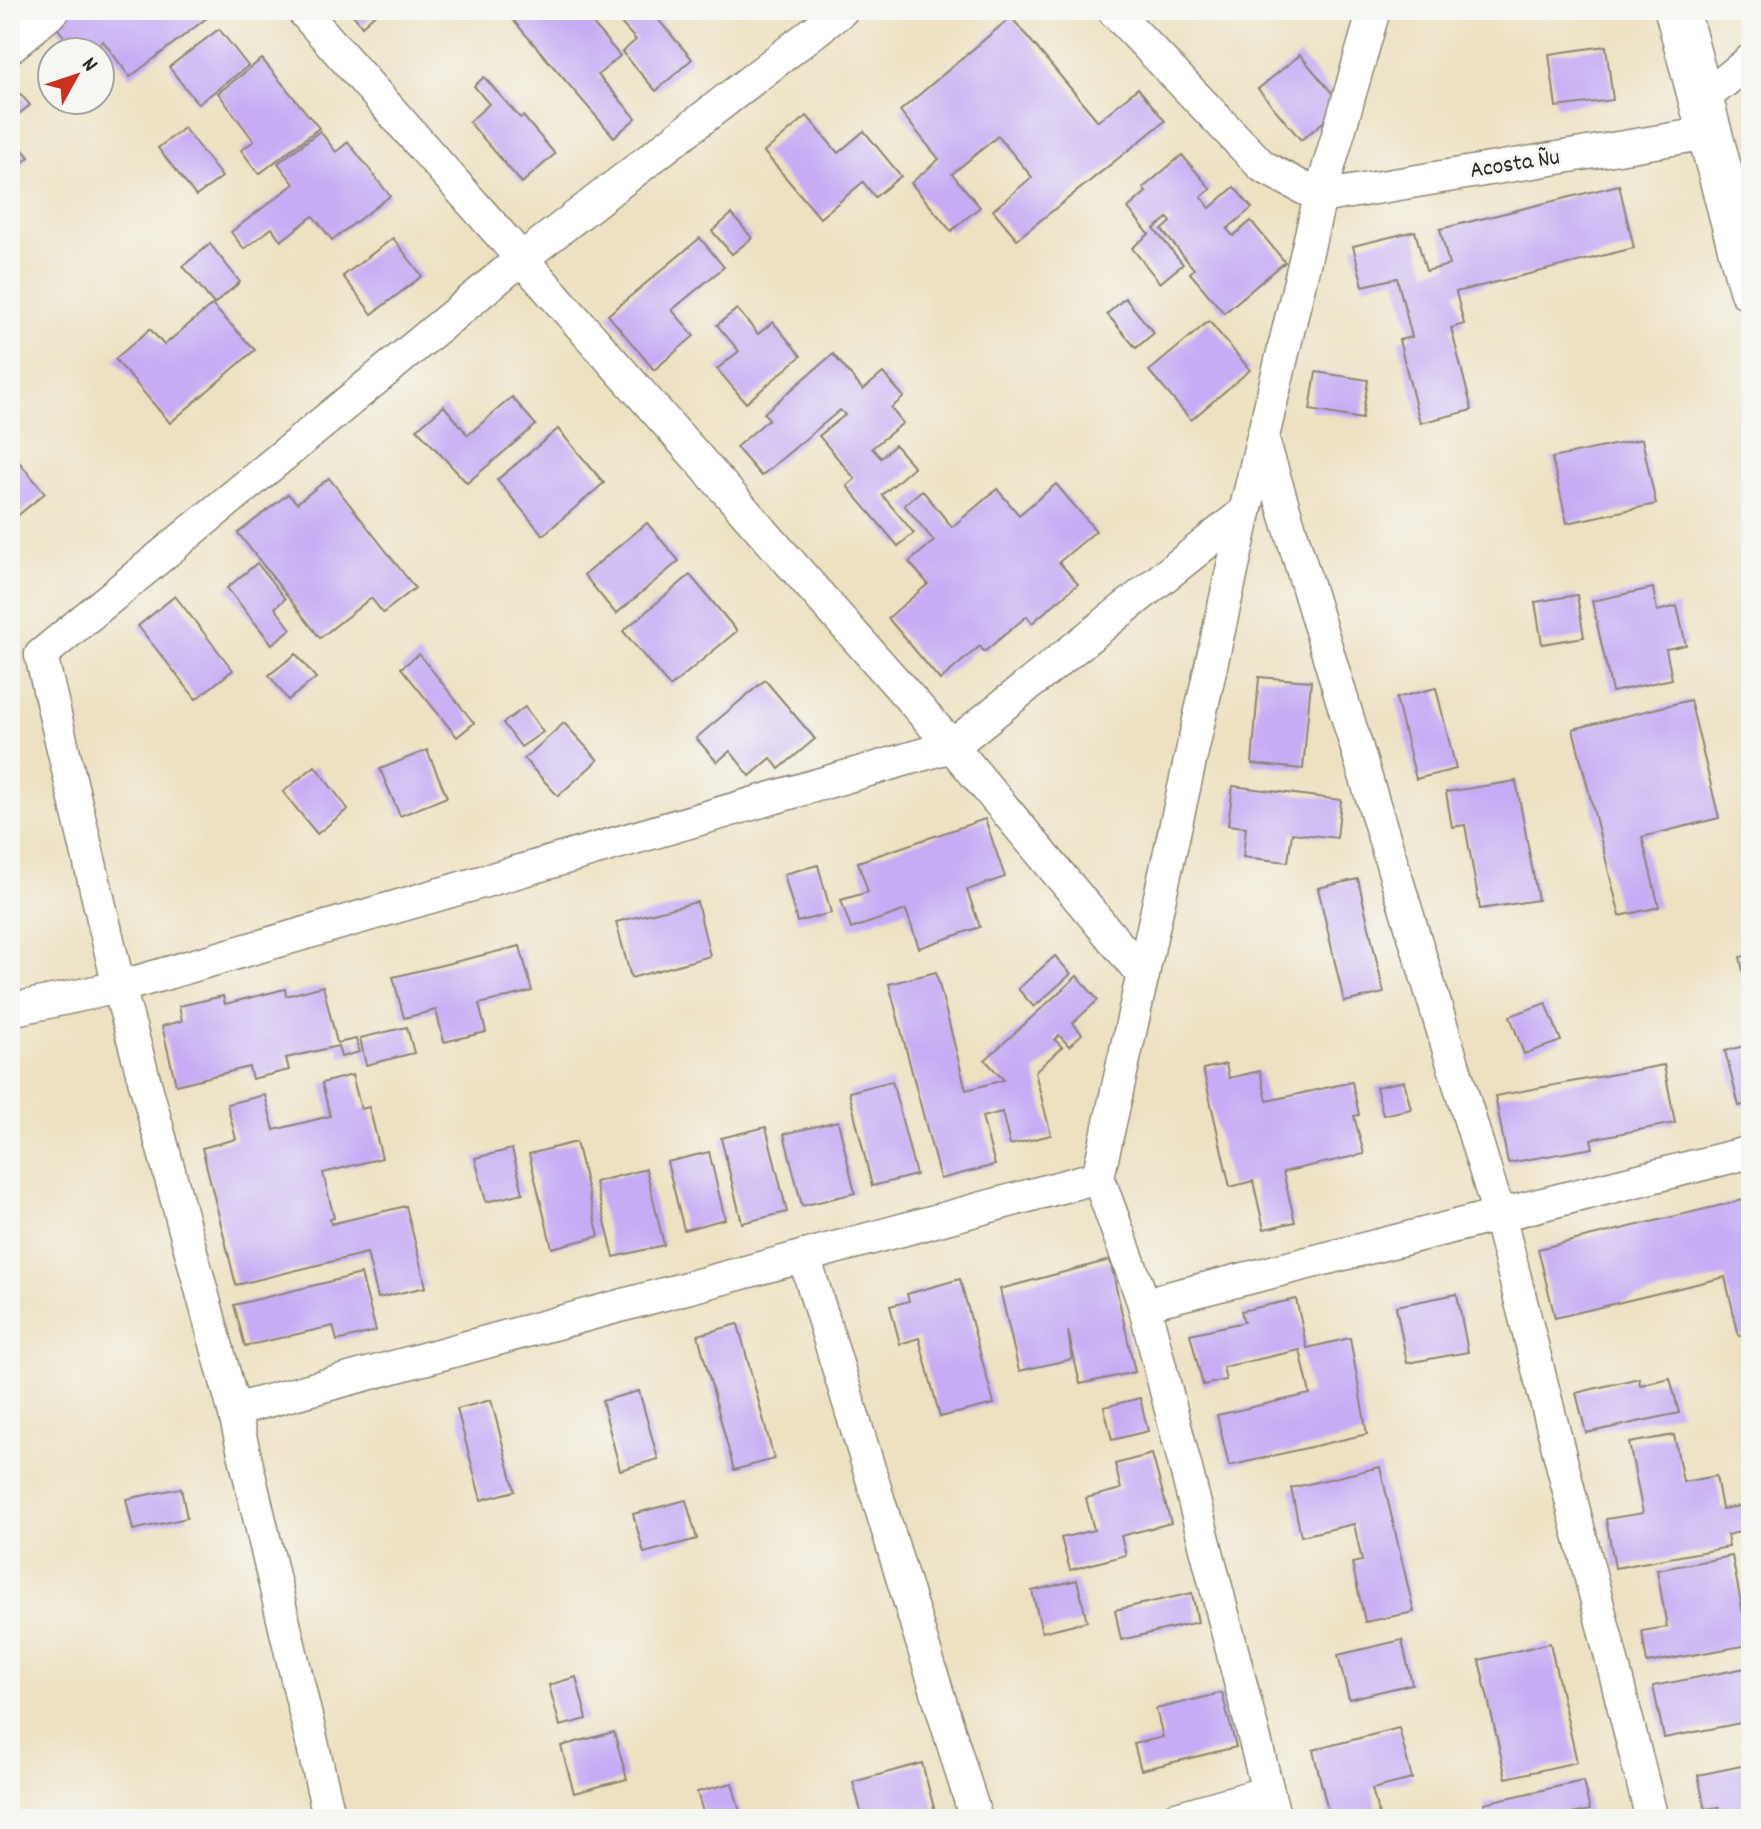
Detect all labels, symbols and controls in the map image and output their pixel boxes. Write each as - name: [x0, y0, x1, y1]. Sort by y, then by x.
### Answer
- north arrow: [36, 36, 116, 116]
- text: N: [73, 51, 104, 80]
- street label: Acosta Ñu: [1468, 141, 1562, 189]

